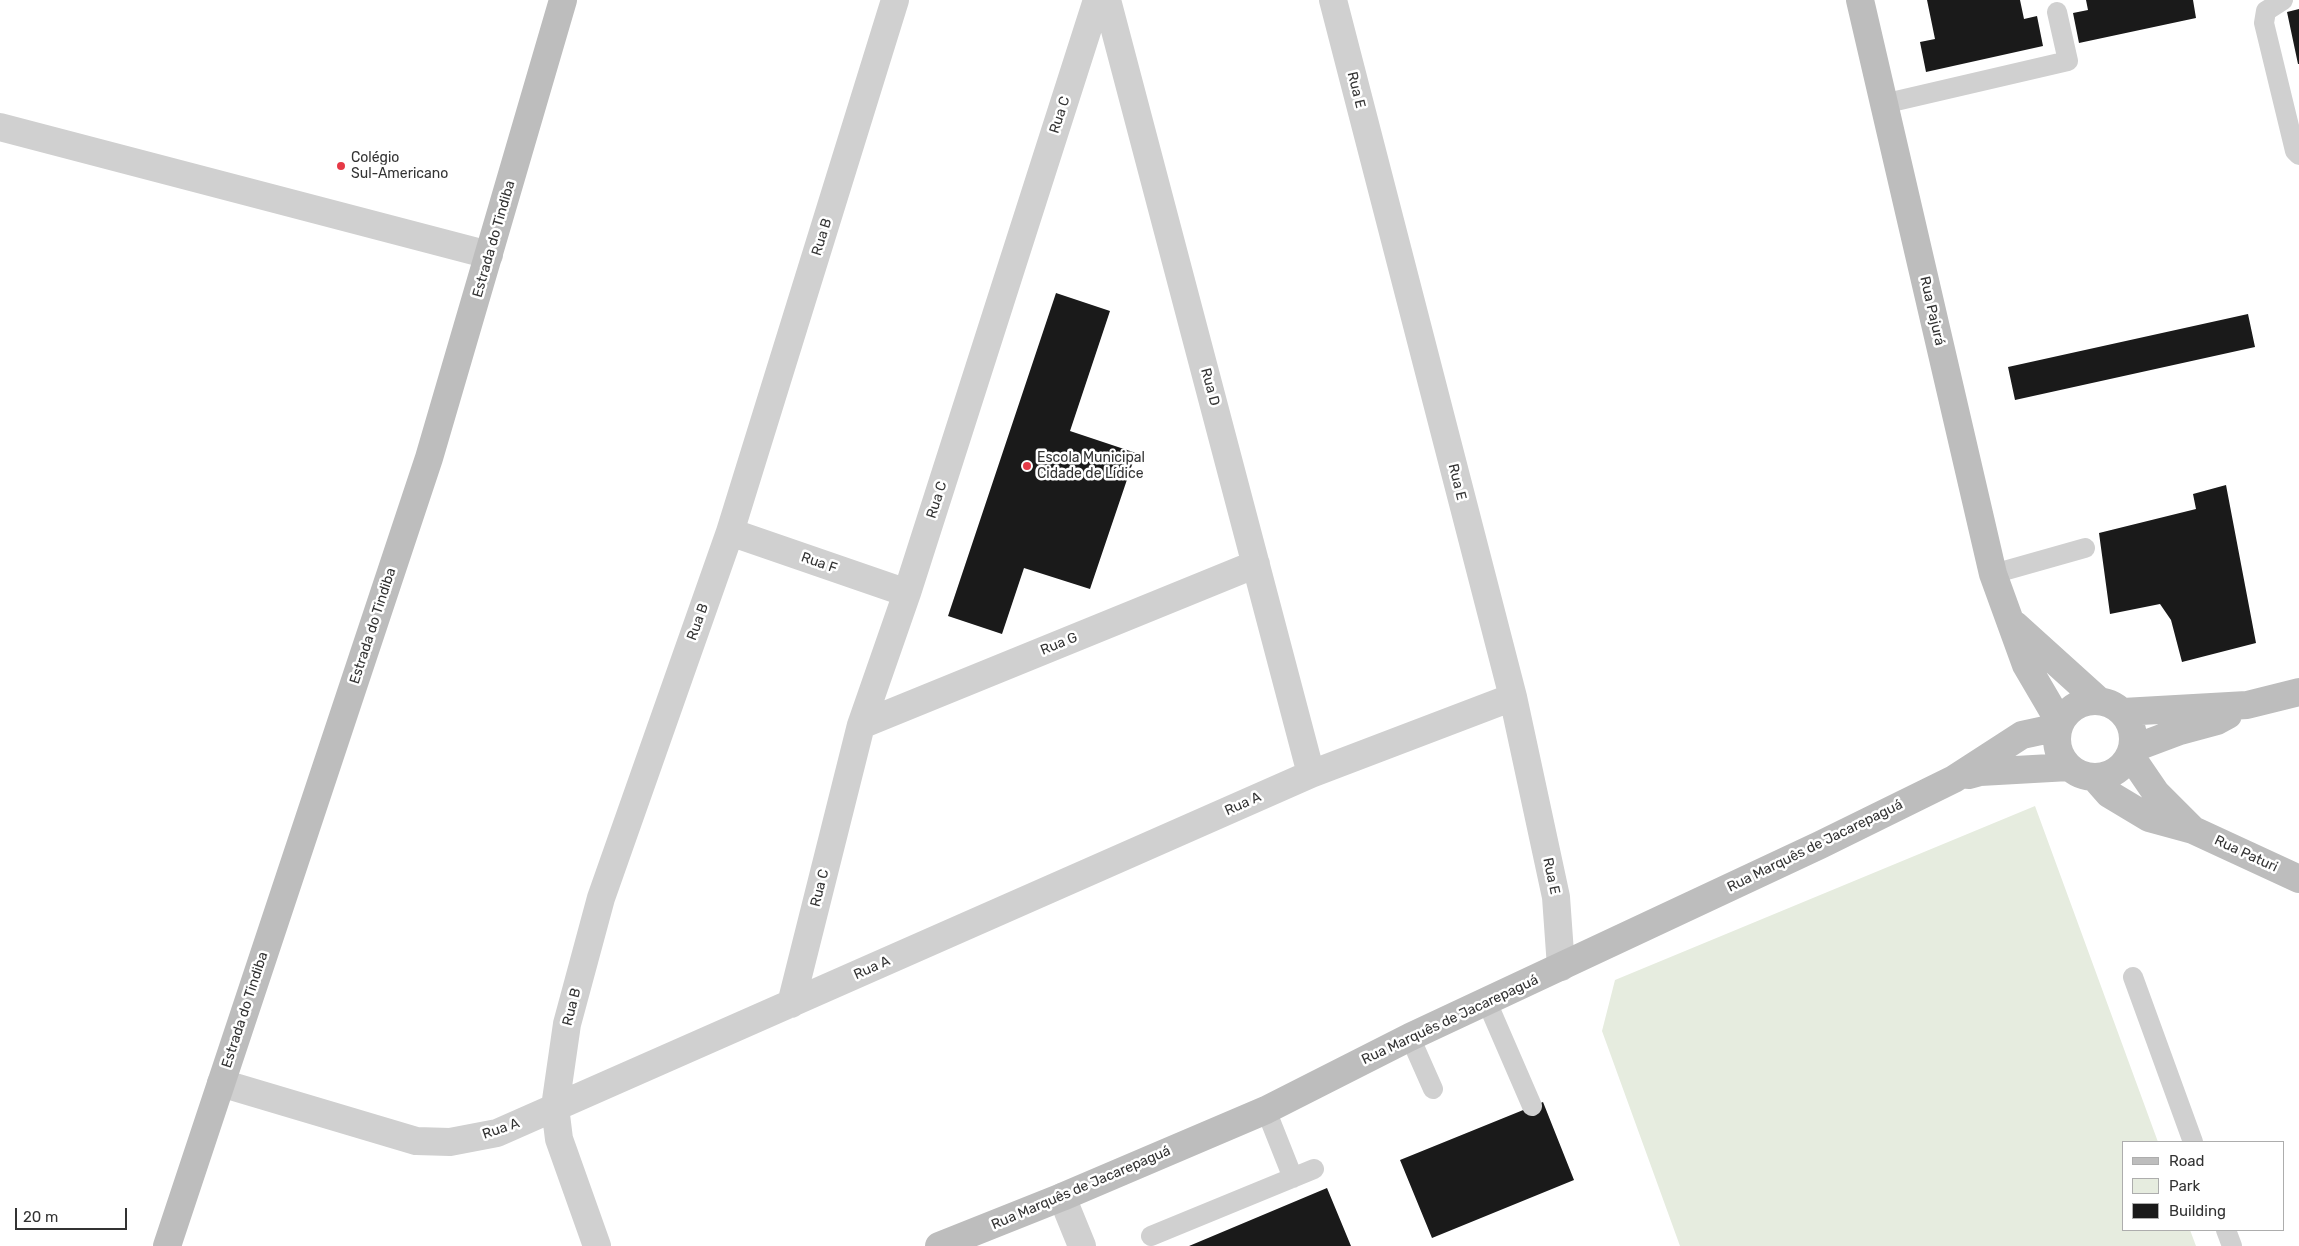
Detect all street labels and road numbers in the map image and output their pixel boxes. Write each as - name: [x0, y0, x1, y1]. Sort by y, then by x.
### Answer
- street label: Rua E: [1343, 70, 1369, 110]
- street label: Rua C: [1046, 94, 1074, 136]
- street label: Estrada do Tindiba: [469, 179, 519, 299]
- street label: Rua B: [808, 216, 836, 258]
- street label: Rua Pajurá: [1916, 275, 1948, 347]
- street label: Rua D: [1197, 366, 1223, 408]
- street label: Rua E: [1444, 462, 1470, 502]
- street label: Rua C: [923, 479, 951, 521]
- street label: Rua F: [799, 549, 839, 577]
- street label: Estrada do Tindiba: [346, 566, 400, 686]
- street label: Rua B: [684, 601, 712, 643]
- street label: Rua G: [1038, 629, 1080, 659]
- street label: Rua A: [1222, 789, 1264, 819]
- street label: Rua Marquês de Jacarepaguá: [1725, 796, 1905, 896]
- street label: Rua Paturi: [2212, 832, 2280, 876]
- street label: Rua E: [1539, 856, 1563, 896]
- street label: Rua C: [807, 867, 833, 909]
- street label: Estrada do Tindiba: [218, 950, 272, 1070]
- street label: Rua A: [851, 953, 893, 983]
- street label: Rua Marquês de Jacarepaguá: [1359, 972, 1541, 1068]
- street label: Rua B: [559, 986, 585, 1028]
- street label: Rua A: [480, 1115, 522, 1143]
- street label: Rua Marquês de Jacarepaguá: [989, 1143, 1173, 1233]

